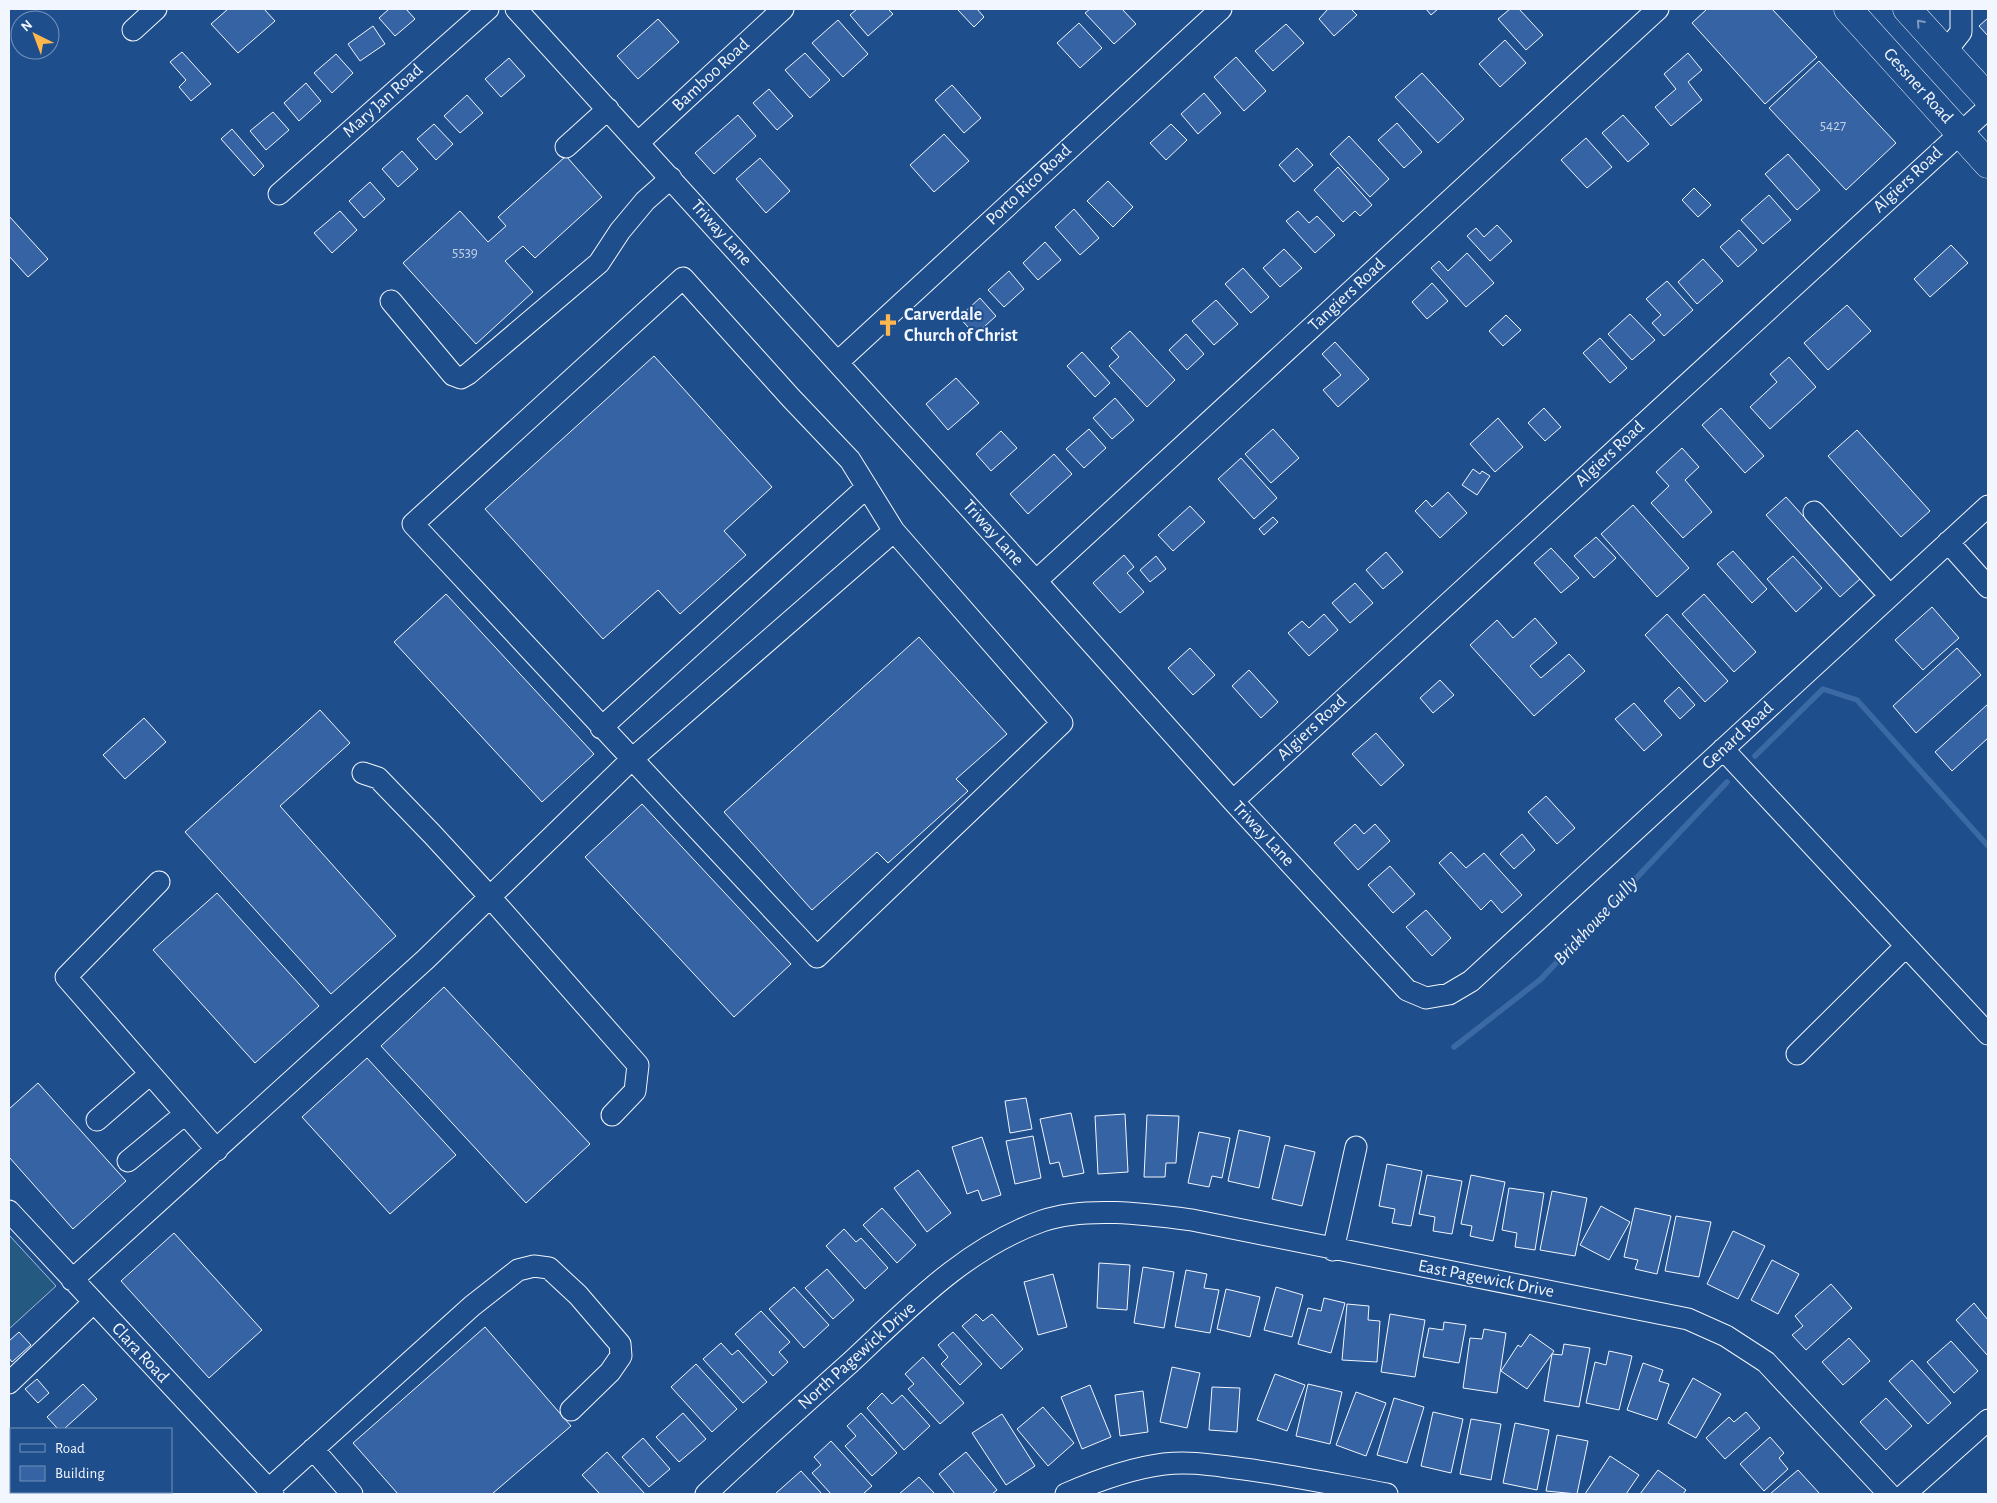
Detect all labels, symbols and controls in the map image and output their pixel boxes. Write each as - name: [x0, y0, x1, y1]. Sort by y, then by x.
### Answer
- north arrow: [10, 10, 60, 60]
- text: N: [19, 18, 35, 35]
- one-way arrow: [1917, 20, 1926, 29]
- street label: Bamboo Road: [669, 35, 753, 115]
- street label: Gessner Road: [1880, 45, 1956, 127]
- street label: Mary Jan Road: [340, 61, 426, 141]
- house number: 5427: [1820, 118, 1846, 133]
- street label: Porto Rico Road: [983, 141, 1075, 229]
- street label: Algiers Road: [1870, 144, 1946, 216]
- street label: Triway Lane: [687, 197, 755, 269]
- house number: 5539: [452, 245, 478, 260]
- street label: Tangiers Road: [1305, 255, 1389, 335]
- place label: Carverdale Church of Christ: [904, 306, 1018, 345]
- church icon: Carverdale Church of Christ: [875, 312, 901, 338]
- street label: Algiers Road: [1572, 418, 1648, 490]
- street label: Triway Lane: [959, 497, 1027, 569]
- street label: Algiers Road: [1274, 692, 1350, 764]
- street label: Genard Road: [1699, 699, 1777, 773]
- street label: Triway Lane: [1229, 798, 1297, 870]
- water label: Brickhouse Gully: [1550, 873, 1642, 969]
- street label: East Pagewick Drive: [1416, 1257, 1556, 1301]
- street label: North Pagewick Drive: [795, 1299, 919, 1413]
- street label: Clara Road: [108, 1320, 172, 1386]
- legend: [10, 1428, 172, 1493]
- text: Road: [55, 1441, 85, 1456]
- text: Building: [55, 1466, 105, 1481]

